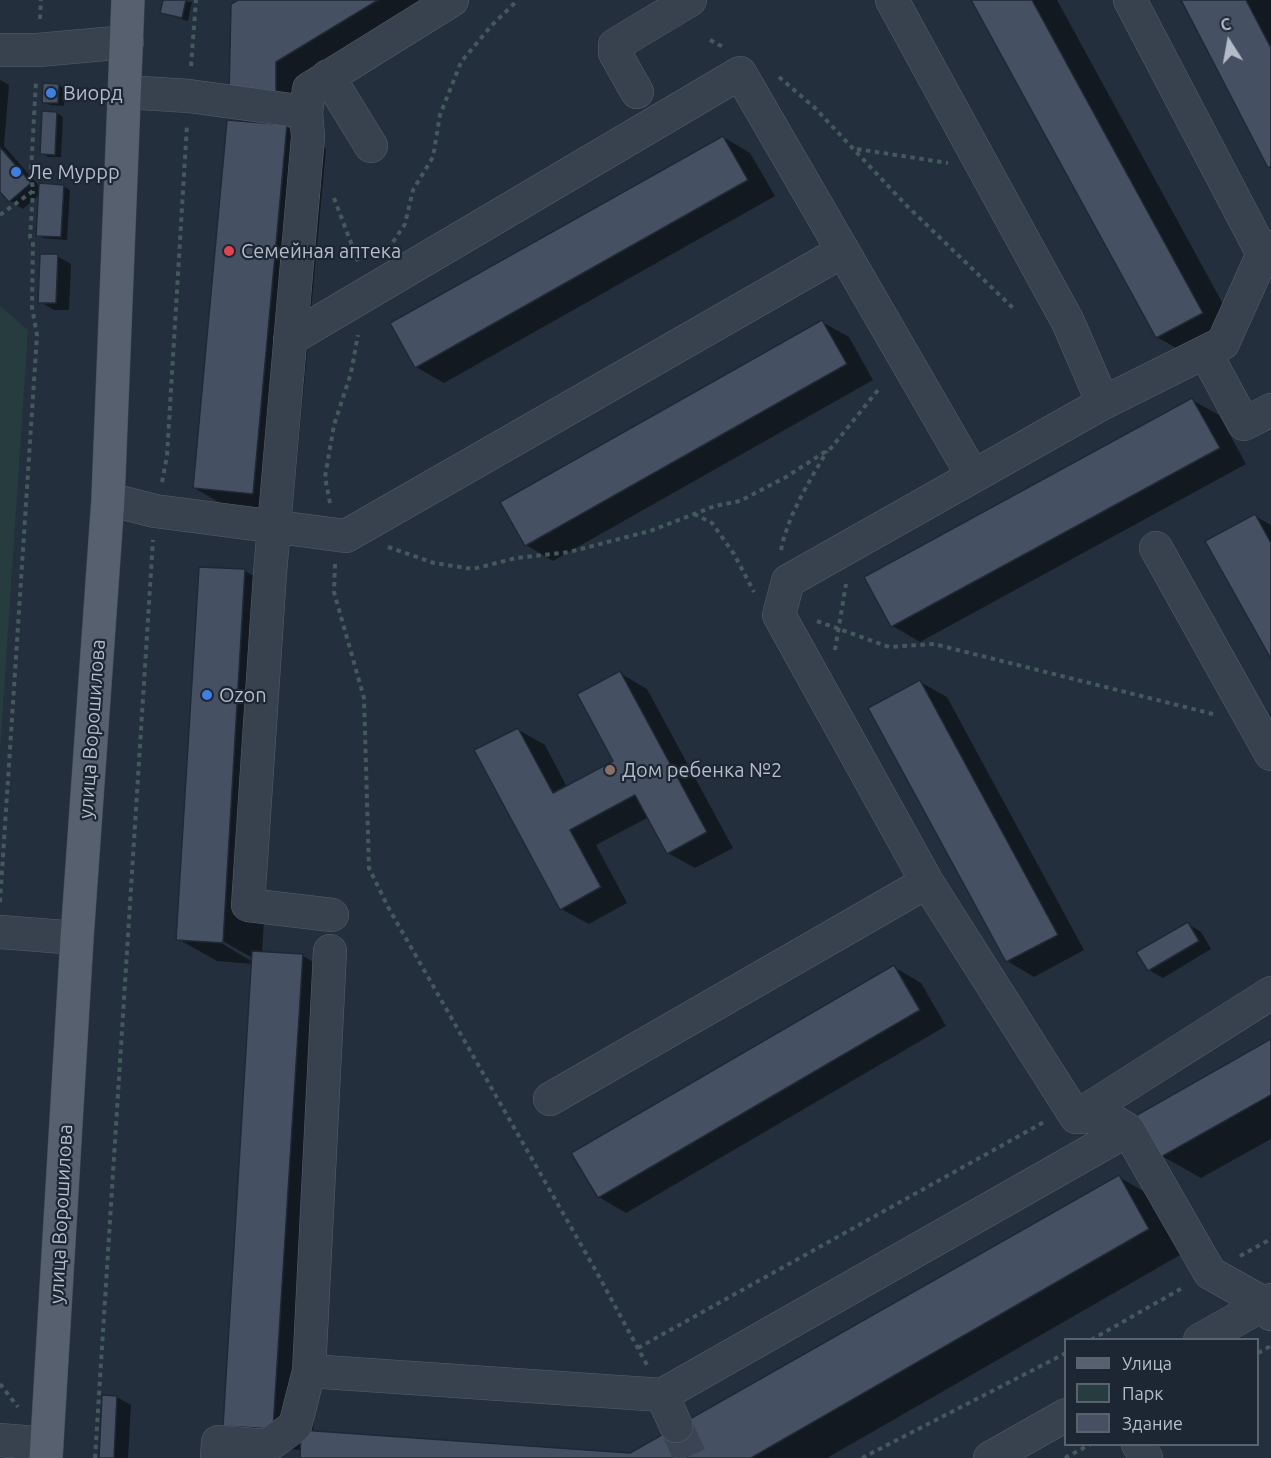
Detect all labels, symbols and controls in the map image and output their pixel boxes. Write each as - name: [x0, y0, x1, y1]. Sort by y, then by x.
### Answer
- north arrow: [1199, 12, 1259, 72]
- text: С: [1219, 15, 1232, 34]
- place label: Виорд: [63, 81, 123, 105]
- marker: Виорд: [44, 86, 58, 100]
- place label: Ле Муррр: [28, 160, 120, 184]
- marker: Ле Муррр: [9, 165, 23, 179]
- place label: Семейная аптека: [241, 239, 401, 263]
- marker: Семейная аптека: [222, 244, 236, 258]
- street label: улица Ворошилова: [74, 638, 110, 820]
- place label: Ozon: [219, 683, 267, 707]
- marker: Ozon: [200, 688, 214, 702]
- place label: Дом ребенка №2: [622, 758, 782, 782]
- marker: Дом ребенка №2: [603, 763, 617, 777]
- street label: улица Ворошилова: [44, 1124, 78, 1304]
- legend: [1064, 1338, 1259, 1446]
- text: Улица: [1122, 1353, 1172, 1373]
- text: Парк: [1122, 1383, 1163, 1403]
- text: Здание: [1122, 1413, 1183, 1433]

